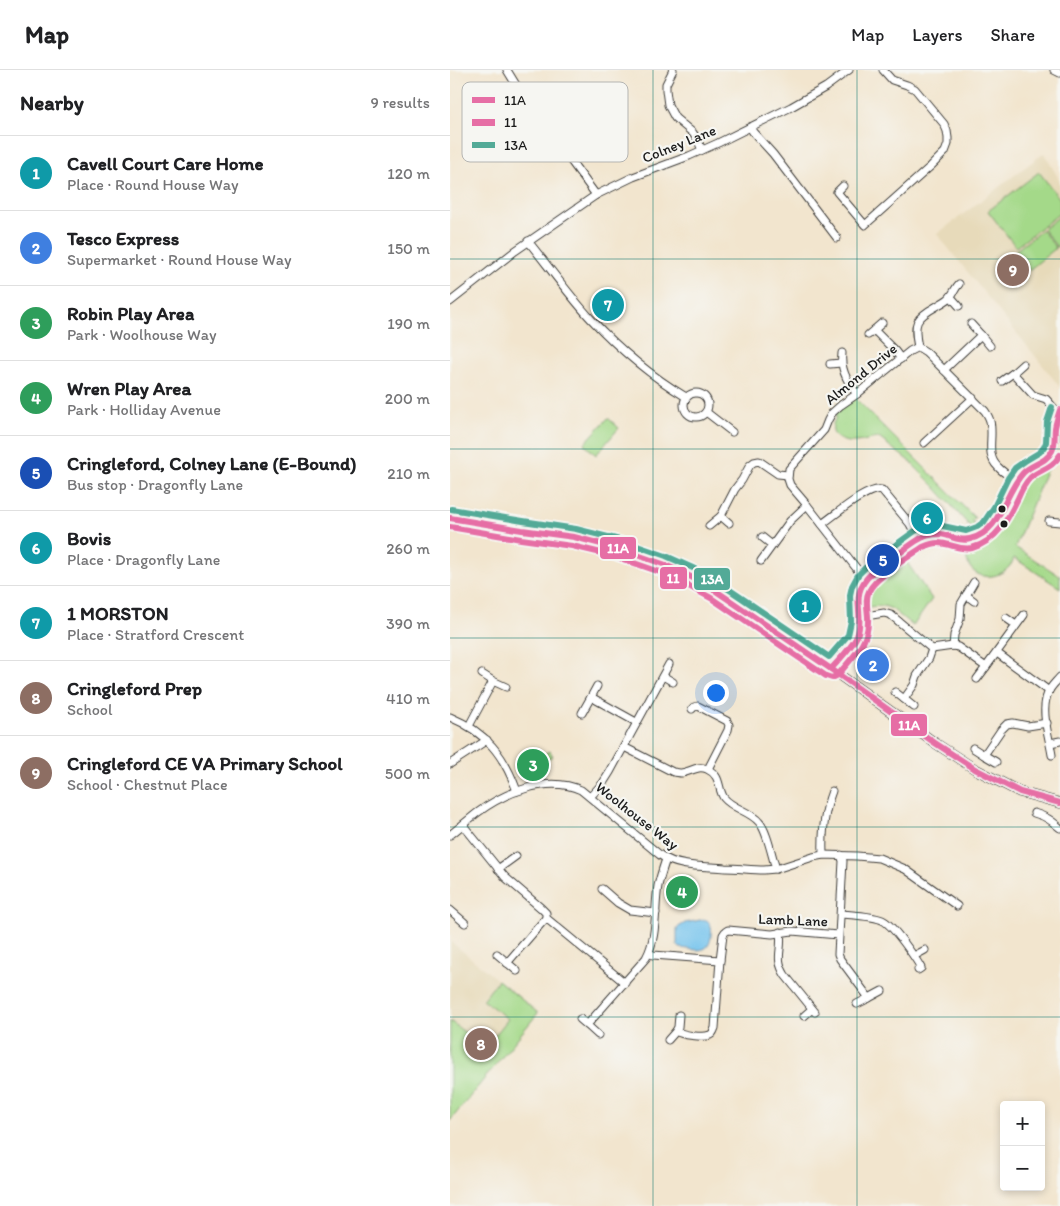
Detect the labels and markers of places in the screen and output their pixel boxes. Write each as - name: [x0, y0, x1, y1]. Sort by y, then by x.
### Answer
- pin: 9: [997, 251, 1029, 289]
- pin: 7: [592, 286, 624, 324]
- pin: 6: [911, 499, 943, 537]
- unlabelled marker: [997, 504, 1007, 514]
- unlabelled marker: [999, 519, 1009, 529]
- pin: 5: [867, 541, 899, 579]
- pin: 1: [789, 587, 821, 625]
- pin: 2: [857, 646, 889, 684]
- pin: 3: [517, 746, 549, 784]
- pin: 4: [666, 873, 698, 911]
- pin: 8: [465, 1025, 497, 1063]

